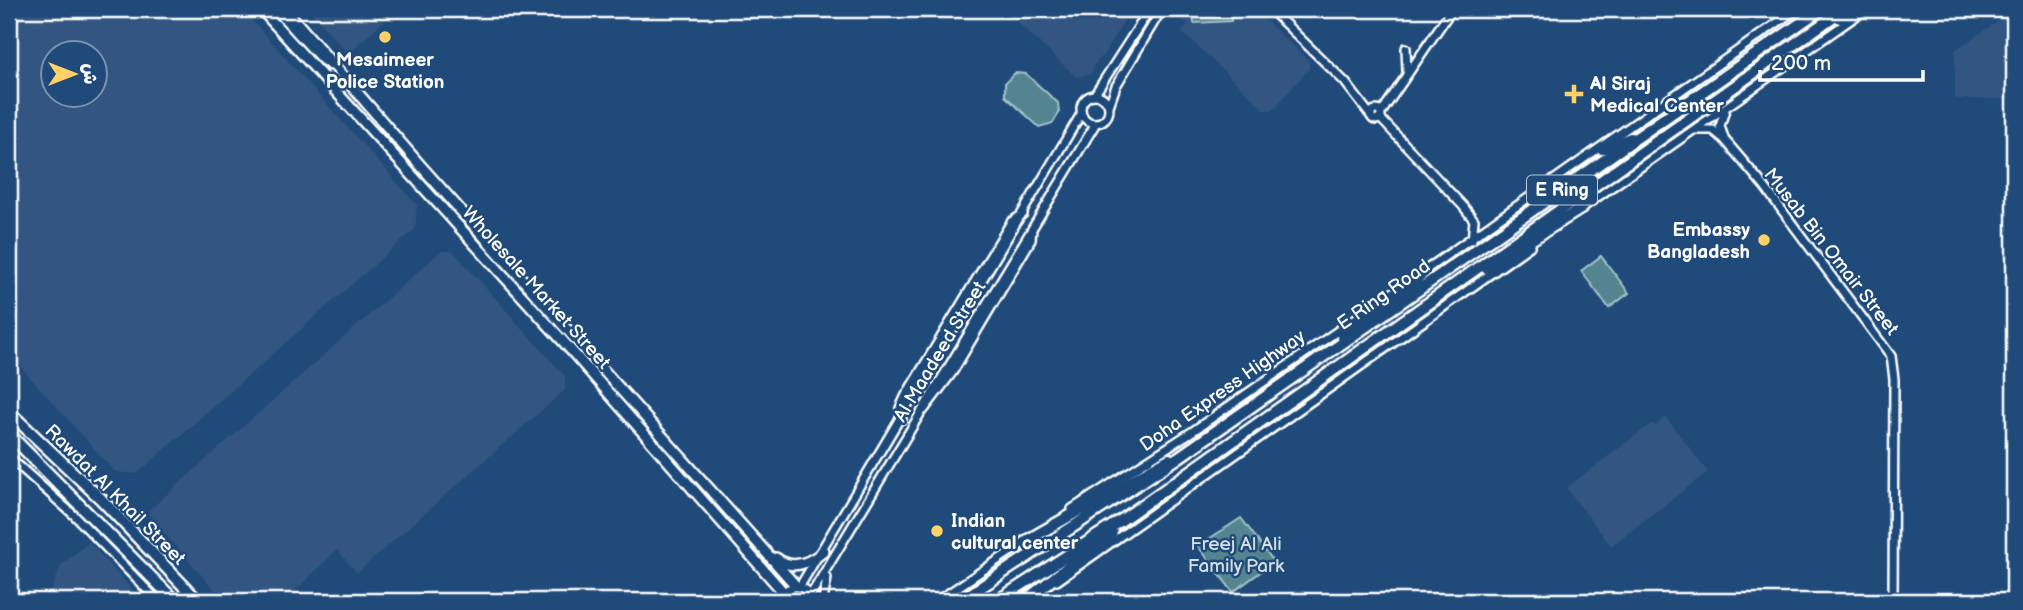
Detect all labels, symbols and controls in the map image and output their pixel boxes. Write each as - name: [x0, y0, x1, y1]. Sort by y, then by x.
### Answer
- marker: Mesaimeer Police Station: [377, 29, 393, 45]
- north arrow: [38, 38, 108, 108]
- scale bar: [1760, 38, 1923, 82]
- place label: Mesaimeer Police Station: [326, 49, 444, 94]
- text: 200 m: [1771, 51, 1831, 76]
- text: ش: [78, 64, 101, 85]
- place label: Al Siraj Medical Center: [1589, 73, 1724, 118]
- marker: Al Siraj Medical Center: [1564, 84, 1584, 104]
- street label: Musab Bin Omair Street: [1759, 164, 1903, 340]
- road number: E Ring: [1527, 176, 1597, 204]
- street label: Wholesale Market Street: [457, 202, 615, 374]
- place label: Embassy Bangladesh: [1647, 219, 1750, 264]
- marker: Embassy Bangladesh: [1756, 232, 1772, 248]
- street label: E Ring Road: [1333, 255, 1435, 336]
- street label: Al Maadeed Street: [889, 277, 991, 426]
- street label: Doha Express Highway: [1136, 325, 1310, 457]
- street label: Rawdat Al Khail Street: [40, 420, 190, 570]
- place label: Indian cultural center: [951, 510, 1079, 555]
- marker: Indian cultural center: [929, 523, 945, 539]
- park label: Freej Al Ali Family Park: [1188, 533, 1285, 578]

